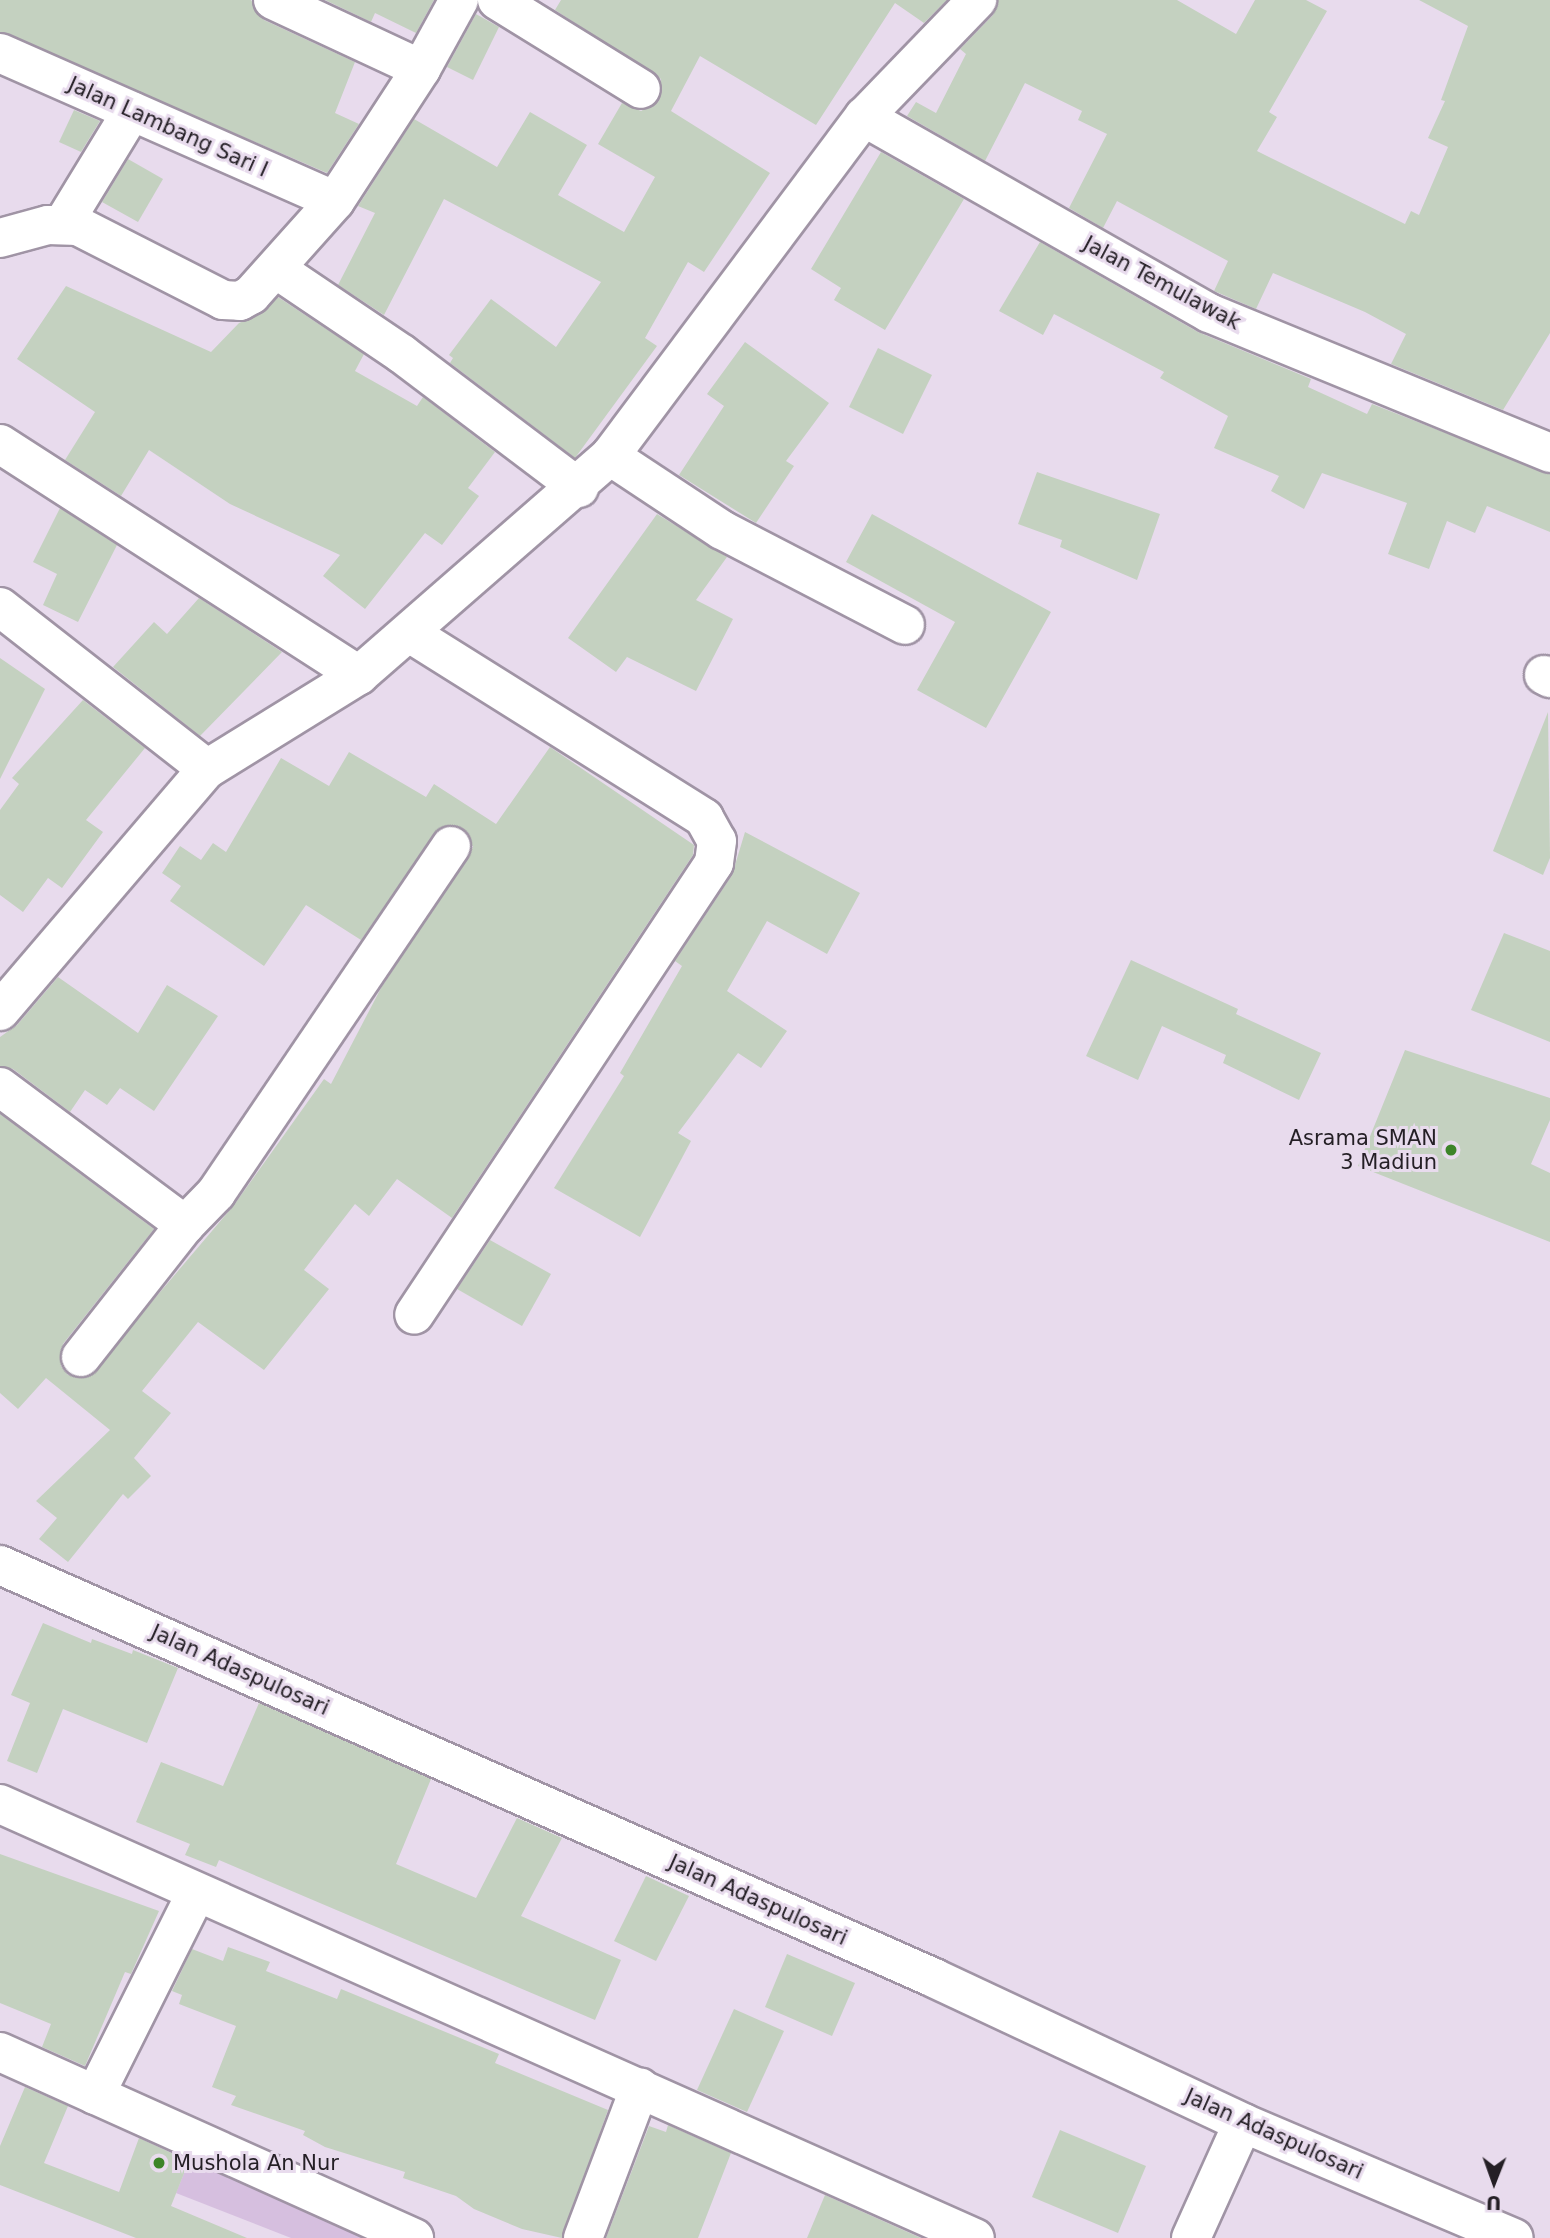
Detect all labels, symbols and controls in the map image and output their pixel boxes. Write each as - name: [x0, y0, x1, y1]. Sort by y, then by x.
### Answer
- street label: Jalan Lambang Sari I: [64, 72, 272, 182]
- street label: Jalan Temulawak: [1079, 231, 1245, 335]
- place label: Asrama SMAN 3 Madiun: [1289, 1125, 1437, 1175]
- marker: Asrama SMAN 3 Madiun: [1443, 1142, 1459, 1158]
- street label: Jalan Adaspulosari: [147, 1619, 333, 1721]
- street label: Jalan Adaspulosari: [665, 1849, 851, 1951]
- street label: Jalan Adaspulosari: [1181, 2083, 1367, 2185]
- north arrow: [1459, 2147, 1529, 2217]
- place label: Mushola An Nur: [173, 2150, 339, 2176]
- marker: Mushola An Nur: [151, 2155, 167, 2171]
- text: U: [1486, 2192, 1502, 2214]

